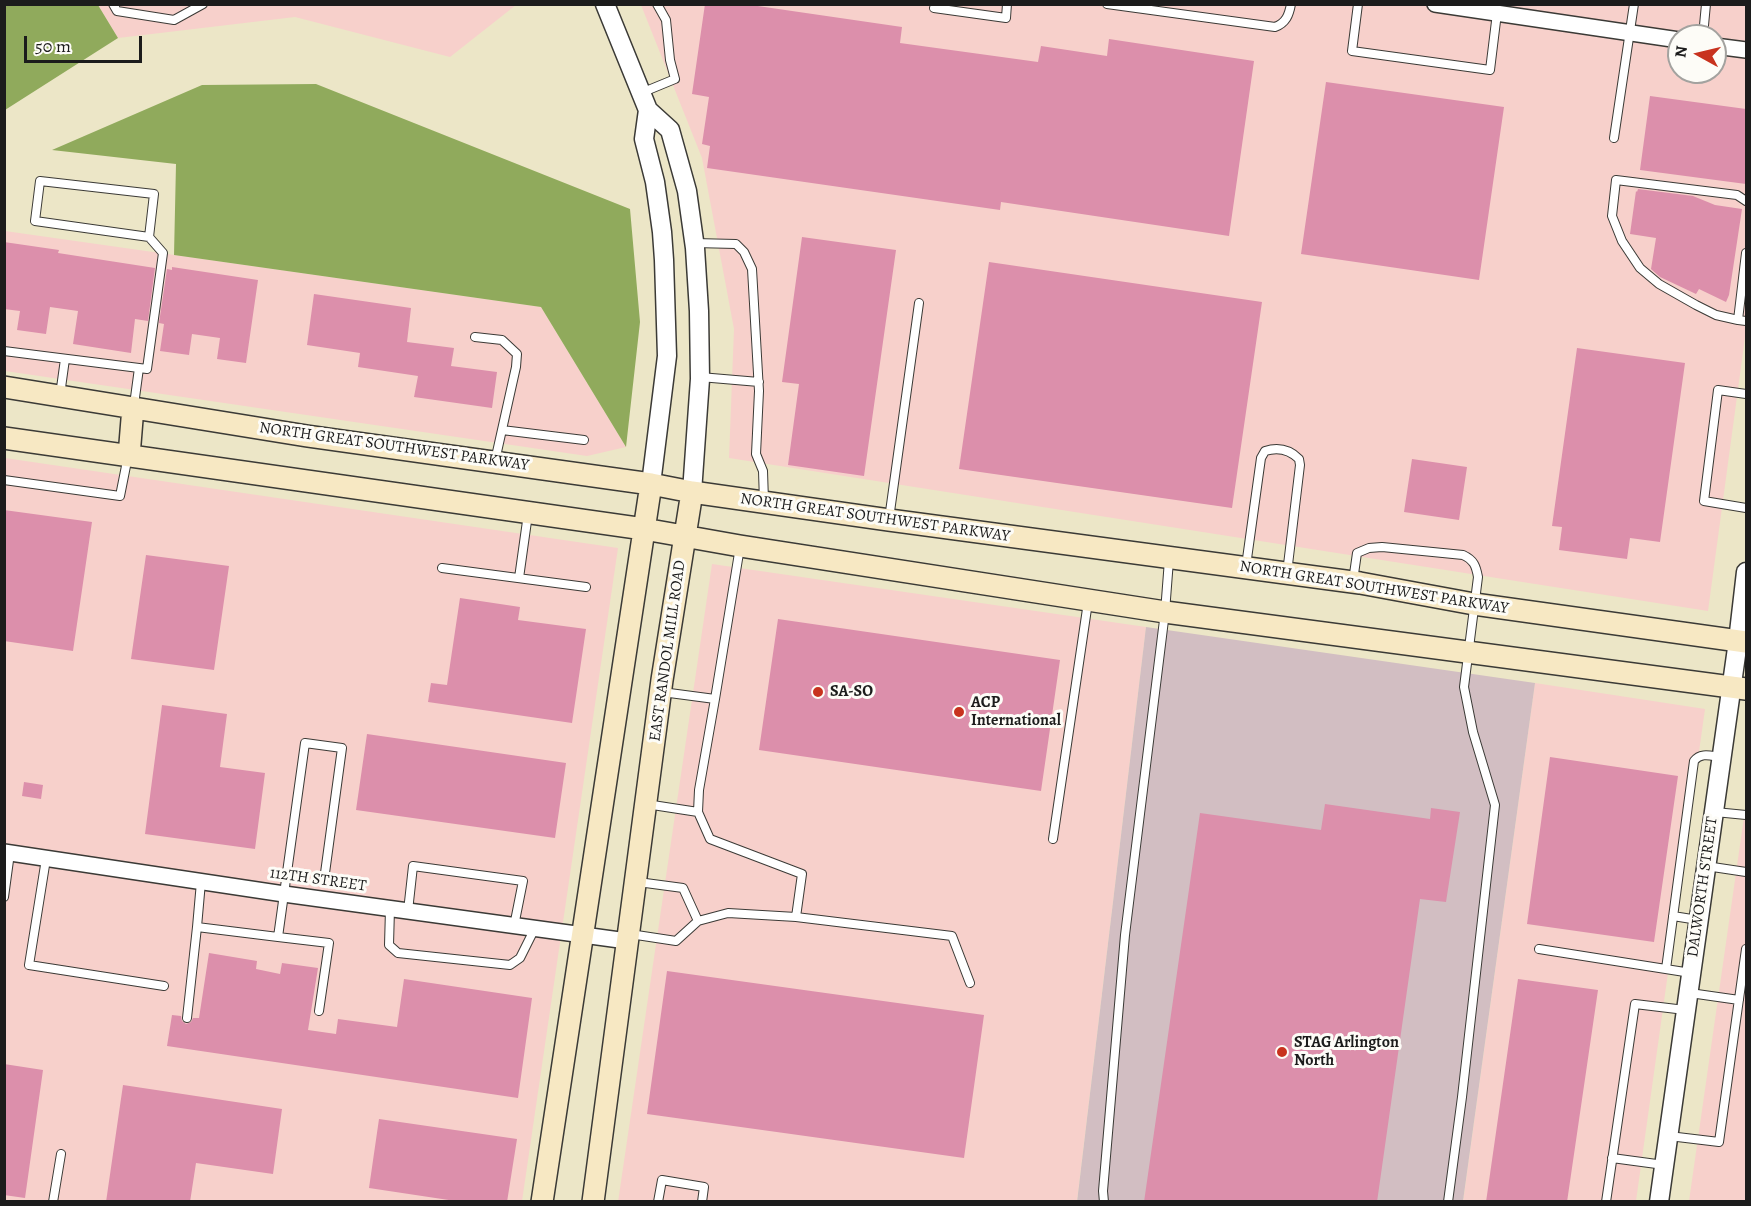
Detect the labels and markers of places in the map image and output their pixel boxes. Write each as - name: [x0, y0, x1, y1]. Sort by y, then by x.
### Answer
- place label: SA-SO: [830, 682, 873, 702]
- marker: SA-SO: [811, 685, 825, 699]
- place label: ACP International: [971, 693, 1061, 731]
- marker: ACP International: [952, 705, 966, 719]
- place label: STAG Arlington North: [1294, 1033, 1399, 1071]
- marker: STAG Arlington North: [1275, 1045, 1289, 1059]

